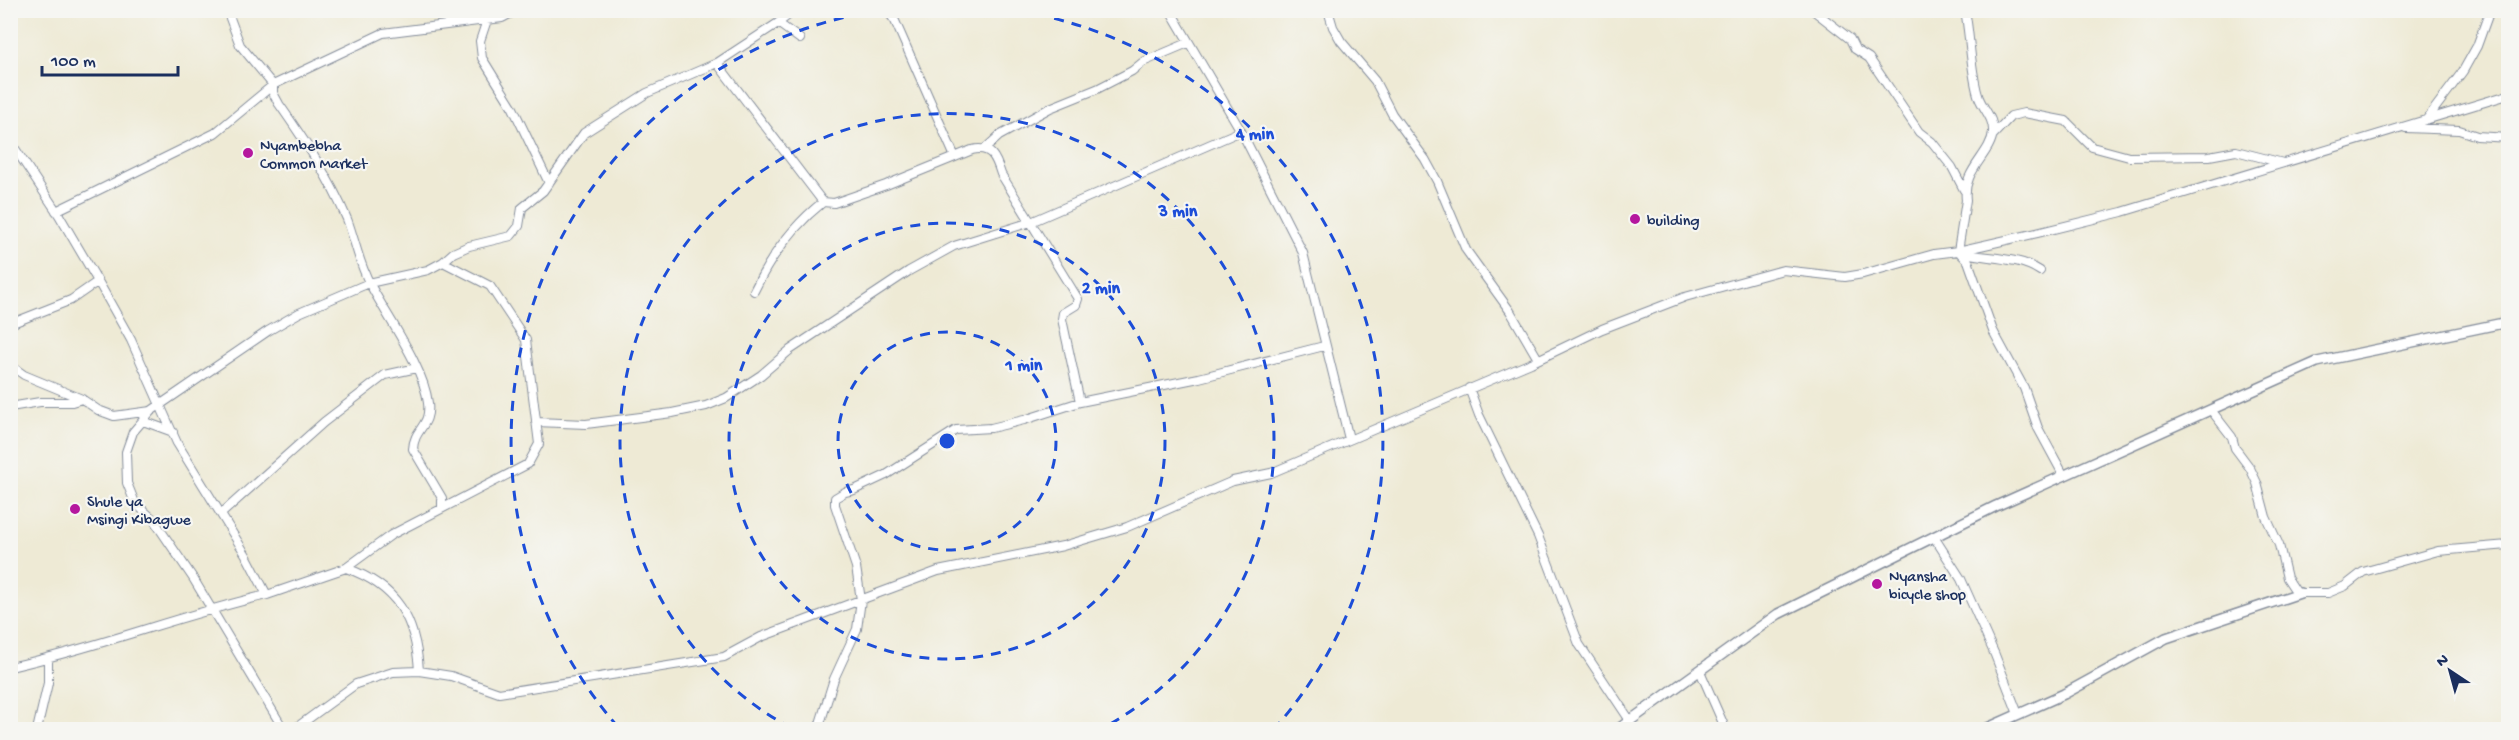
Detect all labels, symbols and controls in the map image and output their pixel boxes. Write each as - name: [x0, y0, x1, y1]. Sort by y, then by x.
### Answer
- scale bar: [42, 39, 178, 77]
- text: 100 m: [50, 52, 96, 73]
- text: 4 min: [1235, 125, 1274, 146]
- place label: Nyambebha Common Market: [260, 138, 368, 175]
- marker: Nyambebha Common Market: [241, 146, 255, 160]
- text: 3 min: [1158, 202, 1198, 223]
- marker: building: [1628, 212, 1642, 226]
- place label: building: [1647, 213, 1700, 232]
- text: 2 min: [1082, 279, 1121, 300]
- text: 1 min: [1005, 356, 1043, 377]
- centre of rings: [937, 431, 957, 451]
- place label: Shule ya Msingi Kibagwe: [87, 494, 192, 531]
- marker: Shule ya Msingi Kibagwe: [68, 502, 82, 516]
- place label: Nyansha bicycle shop: [1889, 569, 1966, 606]
- marker: Nyansha bicycle shop: [1870, 577, 1884, 591]
- north arrow: [2420, 641, 2480, 701]
- text: N: [2433, 651, 2453, 672]

